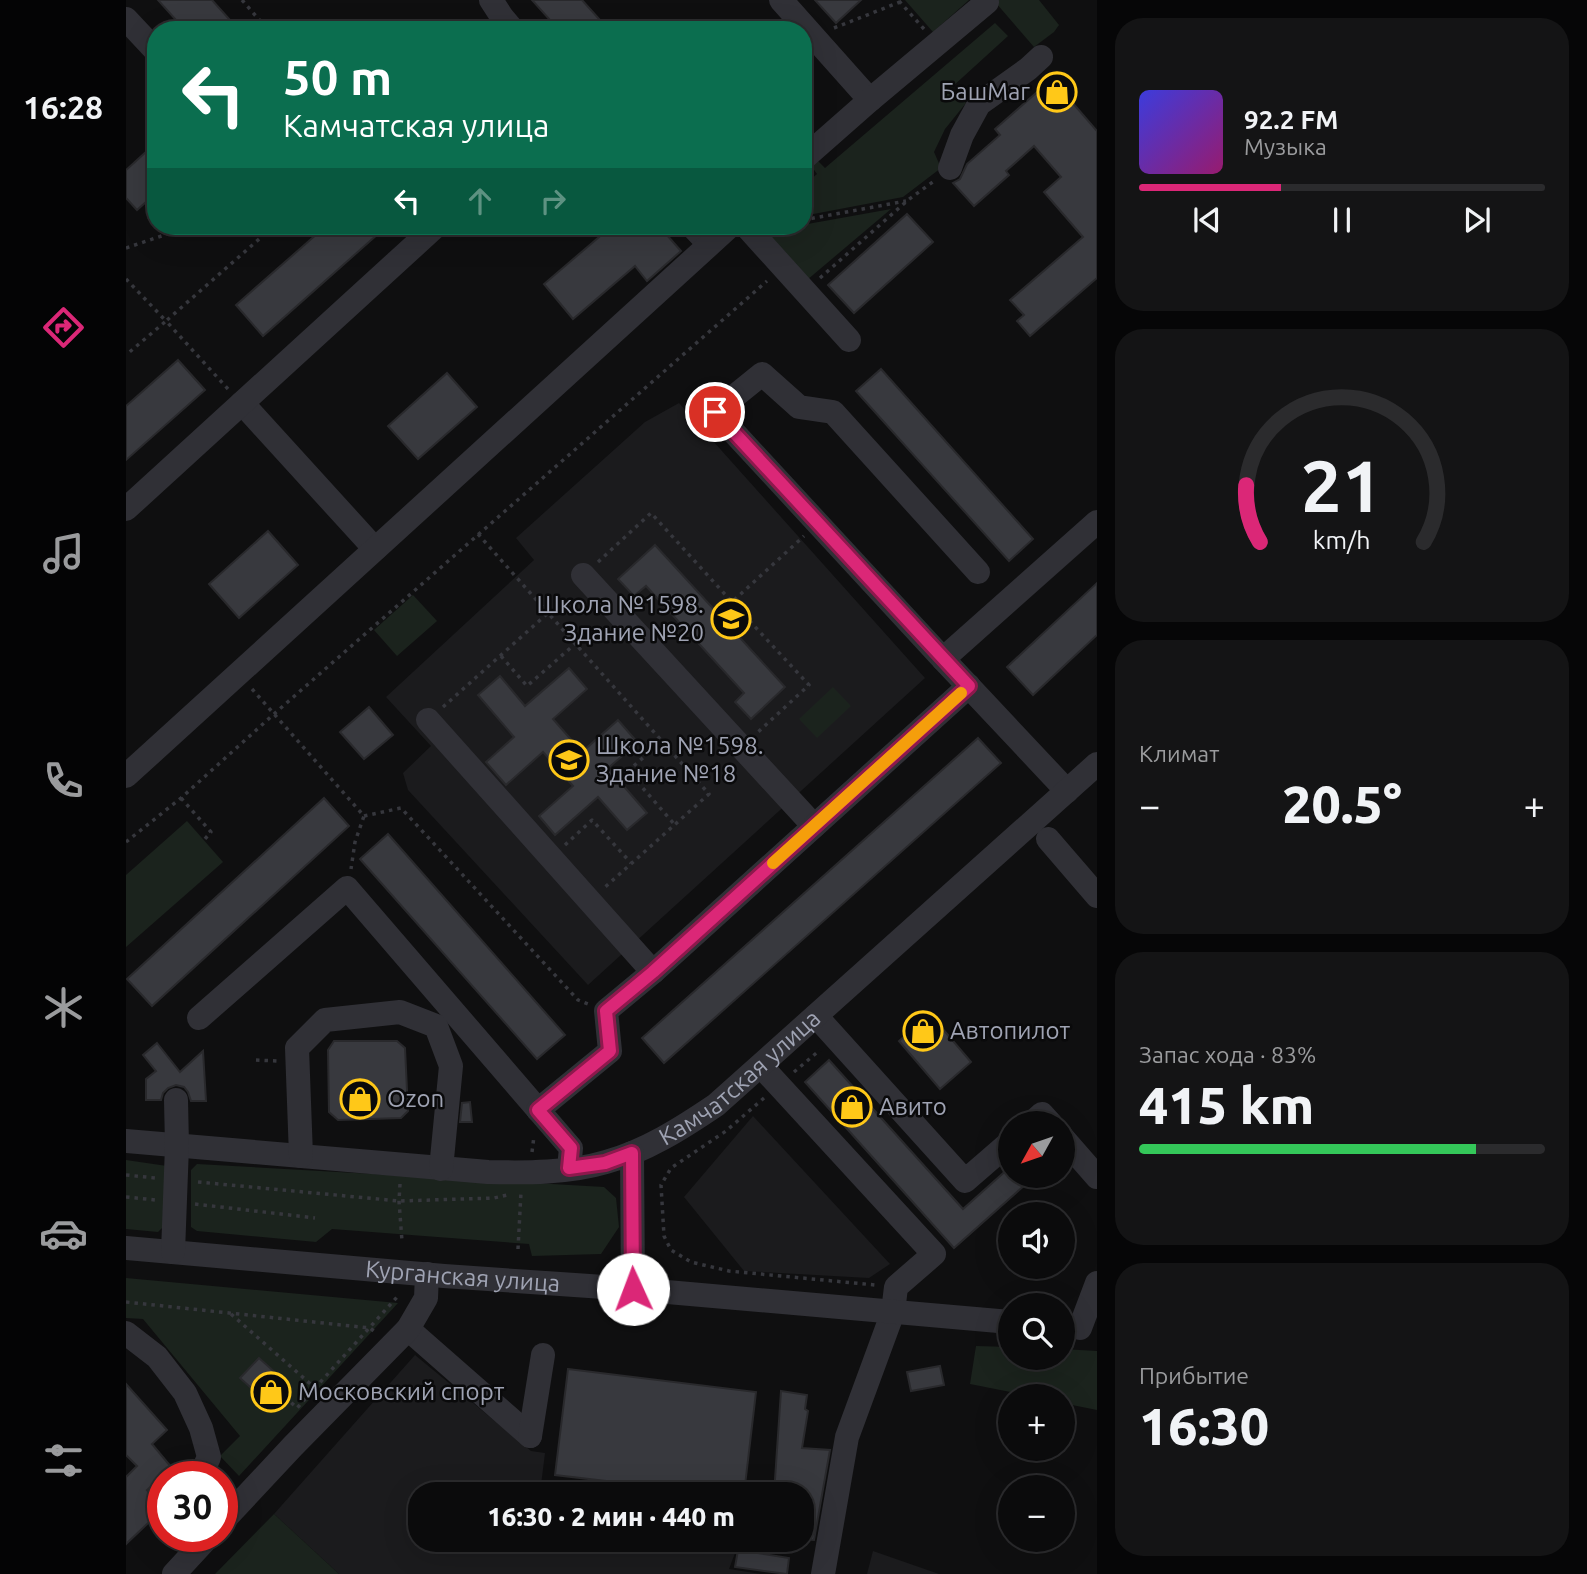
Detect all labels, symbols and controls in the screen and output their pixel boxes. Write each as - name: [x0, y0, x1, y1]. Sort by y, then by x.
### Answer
- icon: left: [168, 49, 259, 140]
- text: 50 m: [283, 49, 392, 104]
- shop icon: БашМаг: [1036, 71, 1078, 113]
- place label: БашМаг: [941, 78, 1030, 105]
- text: 16:28: [23, 89, 103, 125]
- text: 92.2 FM: [1244, 105, 1338, 134]
- text: Камчатская улица: [283, 107, 550, 143]
- text: Музыка: [1244, 134, 1327, 159]
- icon: left: [388, 182, 426, 220]
- icon: ahead: [461, 182, 499, 220]
- icon: right: [534, 182, 572, 220]
- icon: previous: [1188, 201, 1226, 239]
- icon: pause: [1323, 201, 1361, 239]
- icon: next: [1458, 201, 1496, 239]
- icon: directions: [39, 303, 88, 352]
- pin: [685, 382, 745, 442]
- icon: arrive: [696, 393, 734, 431]
- text: 21: [1301, 444, 1383, 526]
- text: km/h: [1313, 526, 1371, 554]
- icon: music: [39, 529, 88, 578]
- place label: Школа №1598. Здание №20: [536, 591, 704, 646]
- school or university icon: Школа №1598. Здание №20: [710, 598, 752, 640]
- place label: Школа №1598. Здание №18: [596, 732, 764, 787]
- school or university icon: Школа №1598. Здание №18: [548, 739, 590, 781]
- text: Климат: [1139, 741, 1219, 766]
- icon: phone: [39, 756, 88, 805]
- text: 20.5°: [1282, 775, 1402, 833]
- text: −: [1139, 784, 1160, 826]
- text: +: [1524, 784, 1545, 826]
- icon: climate: [39, 983, 88, 1032]
- street label: Камчатская улица: [654, 1004, 826, 1151]
- shop icon: Автопилот: [902, 1010, 944, 1052]
- place label: Автопилот: [950, 1017, 1071, 1044]
- text: Запас хода · 83%: [1139, 1042, 1316, 1067]
- text: 415 km: [1139, 1076, 1314, 1134]
- shop icon: Ozon: [339, 1078, 381, 1120]
- place label: Ozon: [387, 1085, 444, 1112]
- shop icon: Авито: [831, 1086, 873, 1128]
- place label: Авито: [879, 1093, 947, 1120]
- north arrow: [998, 1111, 1074, 1188]
- map controls: [998, 1111, 1075, 1552]
- button: sound: [998, 1202, 1075, 1279]
- icon: car: [39, 1209, 88, 1258]
- position arrow: [596, 1252, 670, 1326]
- street label: Курганская улица: [364, 1255, 561, 1297]
- button: search: [998, 1293, 1075, 1370]
- text: Прибытие: [1139, 1363, 1249, 1388]
- shop icon: Московский спорт: [250, 1371, 292, 1413]
- place label: Московский спорт: [298, 1378, 505, 1405]
- button: +: [998, 1384, 1075, 1461]
- text: 16:30: [1139, 1397, 1269, 1455]
- icon: filters: [39, 1436, 88, 1485]
- speed limit sign: 30: [147, 1461, 238, 1552]
- button: −: [998, 1475, 1075, 1552]
- text: 16:30 · 2 мин · 440 m: [487, 1502, 735, 1531]

